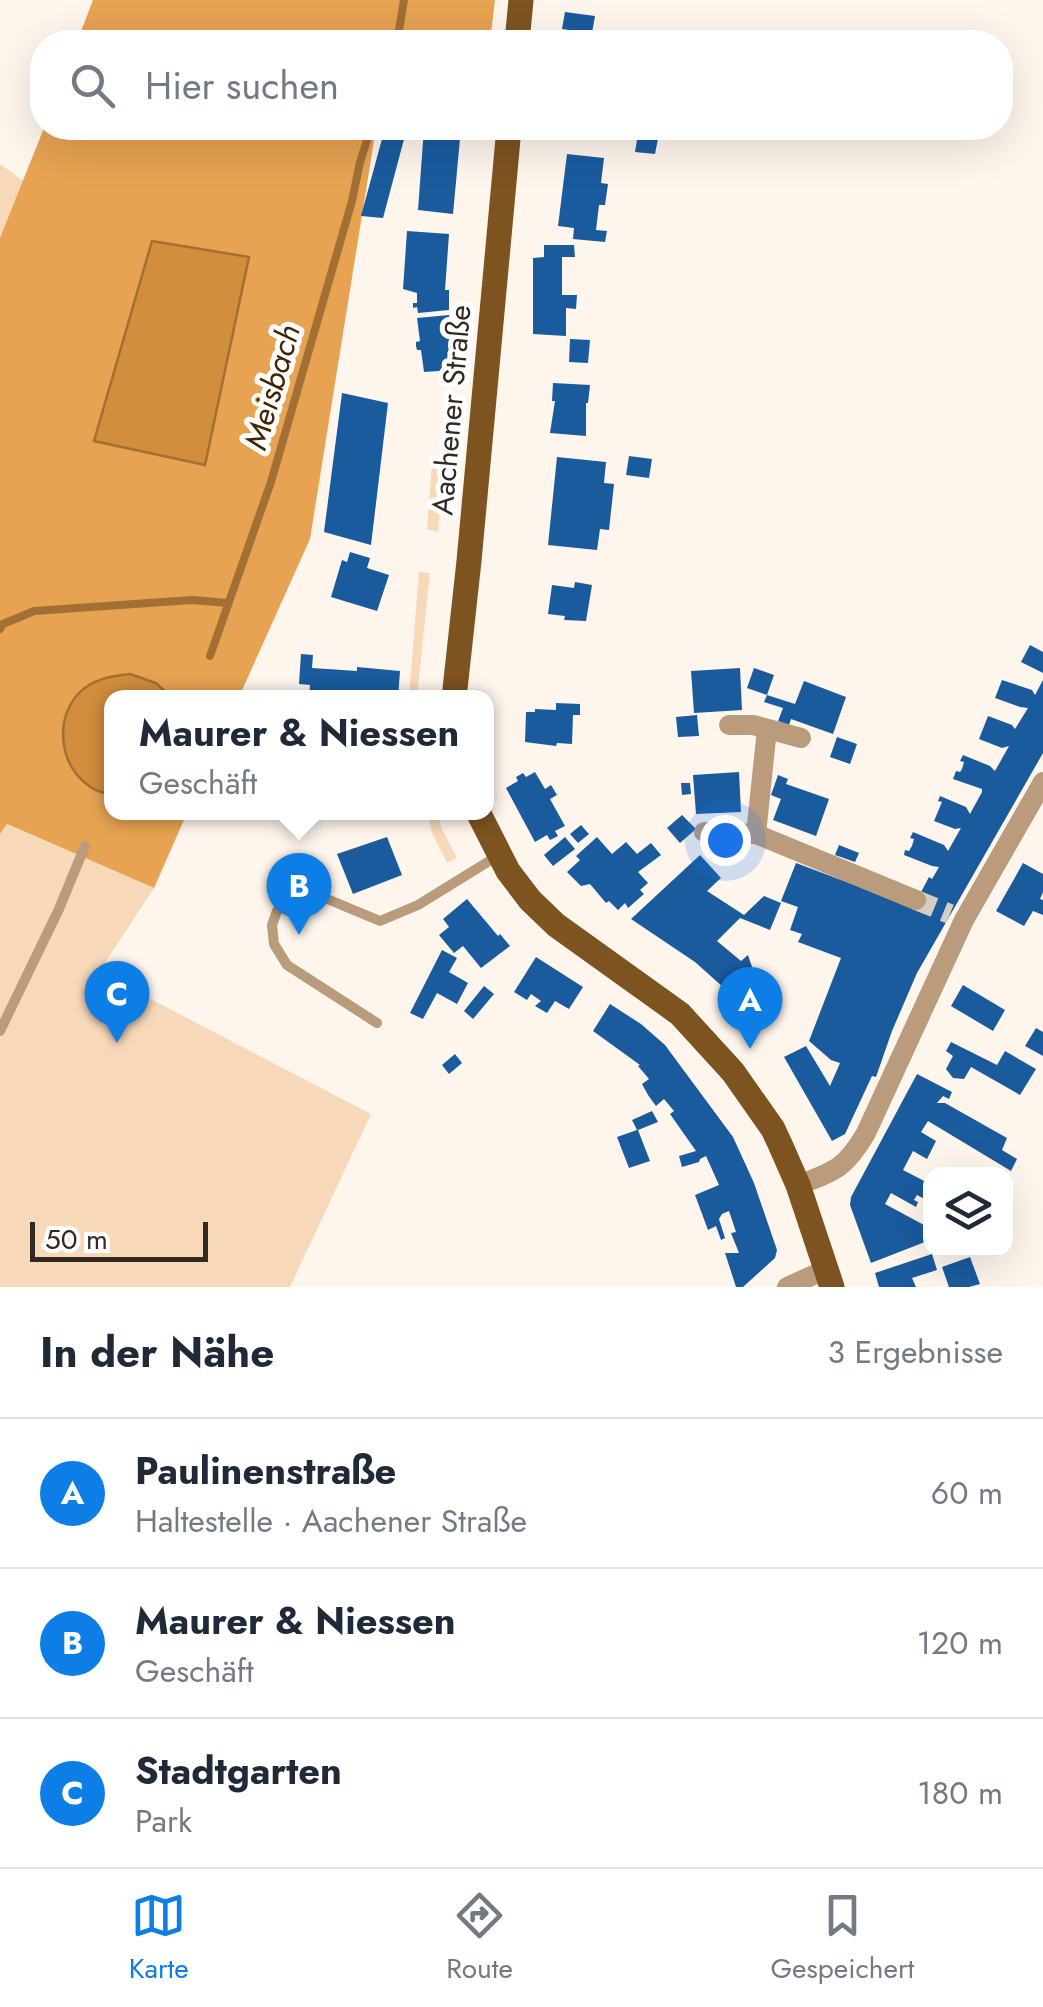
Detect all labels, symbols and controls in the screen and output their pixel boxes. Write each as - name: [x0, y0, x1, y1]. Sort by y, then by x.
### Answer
- search box: [30, 30, 1013, 140]
- icon: search: [65, 58, 120, 113]
- text: Hier suchen: [145, 58, 339, 113]
- street label: Aachener Straße: [420, 303, 482, 517]
- water label: Meisbach: [232, 319, 312, 455]
- popup: [104, 690, 494, 820]
- text: Maurer & Niessen: [139, 705, 459, 760]
- text: Geschäft: [139, 760, 257, 806]
- your location: [700, 815, 751, 866]
- pin: B: [266, 852, 332, 935]
- pin: C: [84, 960, 150, 1043]
- pin: A: [718, 966, 782, 1049]
- map controls: [923, 1167, 1013, 1257]
- button: layers: [923, 1167, 1013, 1257]
- scale bar: [30, 1217, 208, 1262]
- text: 50 m: [45, 1219, 108, 1260]
- text: In der Nähe: [40, 1322, 274, 1383]
- text: 3 Ergebnisse: [827, 1329, 1003, 1375]
- text: Paulinenstraße: [135, 1443, 396, 1498]
- text: A: [61, 1470, 84, 1516]
- text: 60 m: [931, 1470, 1003, 1516]
- text: Haltestelle · Aachener Straße: [135, 1498, 527, 1544]
- text: Maurer & Niessen: [135, 1593, 456, 1648]
- text: B: [62, 1620, 83, 1666]
- text: 120 m: [917, 1620, 1003, 1666]
- text: Geschäft: [135, 1648, 254, 1694]
- text: Stadtgarten: [135, 1743, 342, 1798]
- text: C: [61, 1770, 84, 1816]
- text: 180 m: [917, 1770, 1003, 1816]
- text: Park: [135, 1798, 192, 1844]
- tab: Karte: [129, 1888, 189, 1989]
- tab: Route: [446, 1888, 513, 1989]
- tab: Gespeichert: [770, 1888, 914, 1989]

